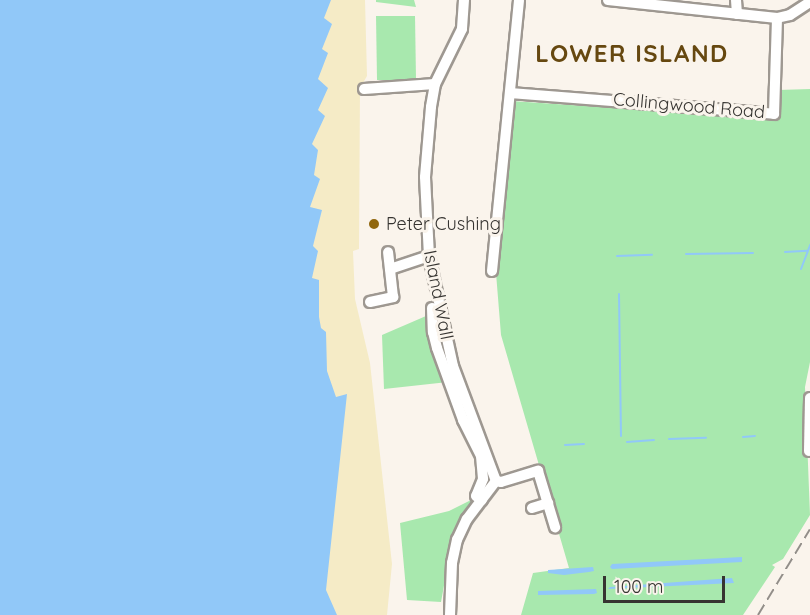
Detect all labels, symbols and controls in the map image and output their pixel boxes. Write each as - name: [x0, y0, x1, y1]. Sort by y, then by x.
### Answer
- district label: LOWER ISLAND: [535, 40, 729, 68]
- street label: Collingwood Road: [612, 89, 766, 123]
- place label: Peter Cushing: [386, 213, 501, 235]
- marker: Peter Cushing: [367, 217, 381, 231]
- street label: Island Wall: [419, 248, 457, 342]
- scale bar: [606, 564, 728, 602]
- text: 100 m: [614, 575, 663, 598]

